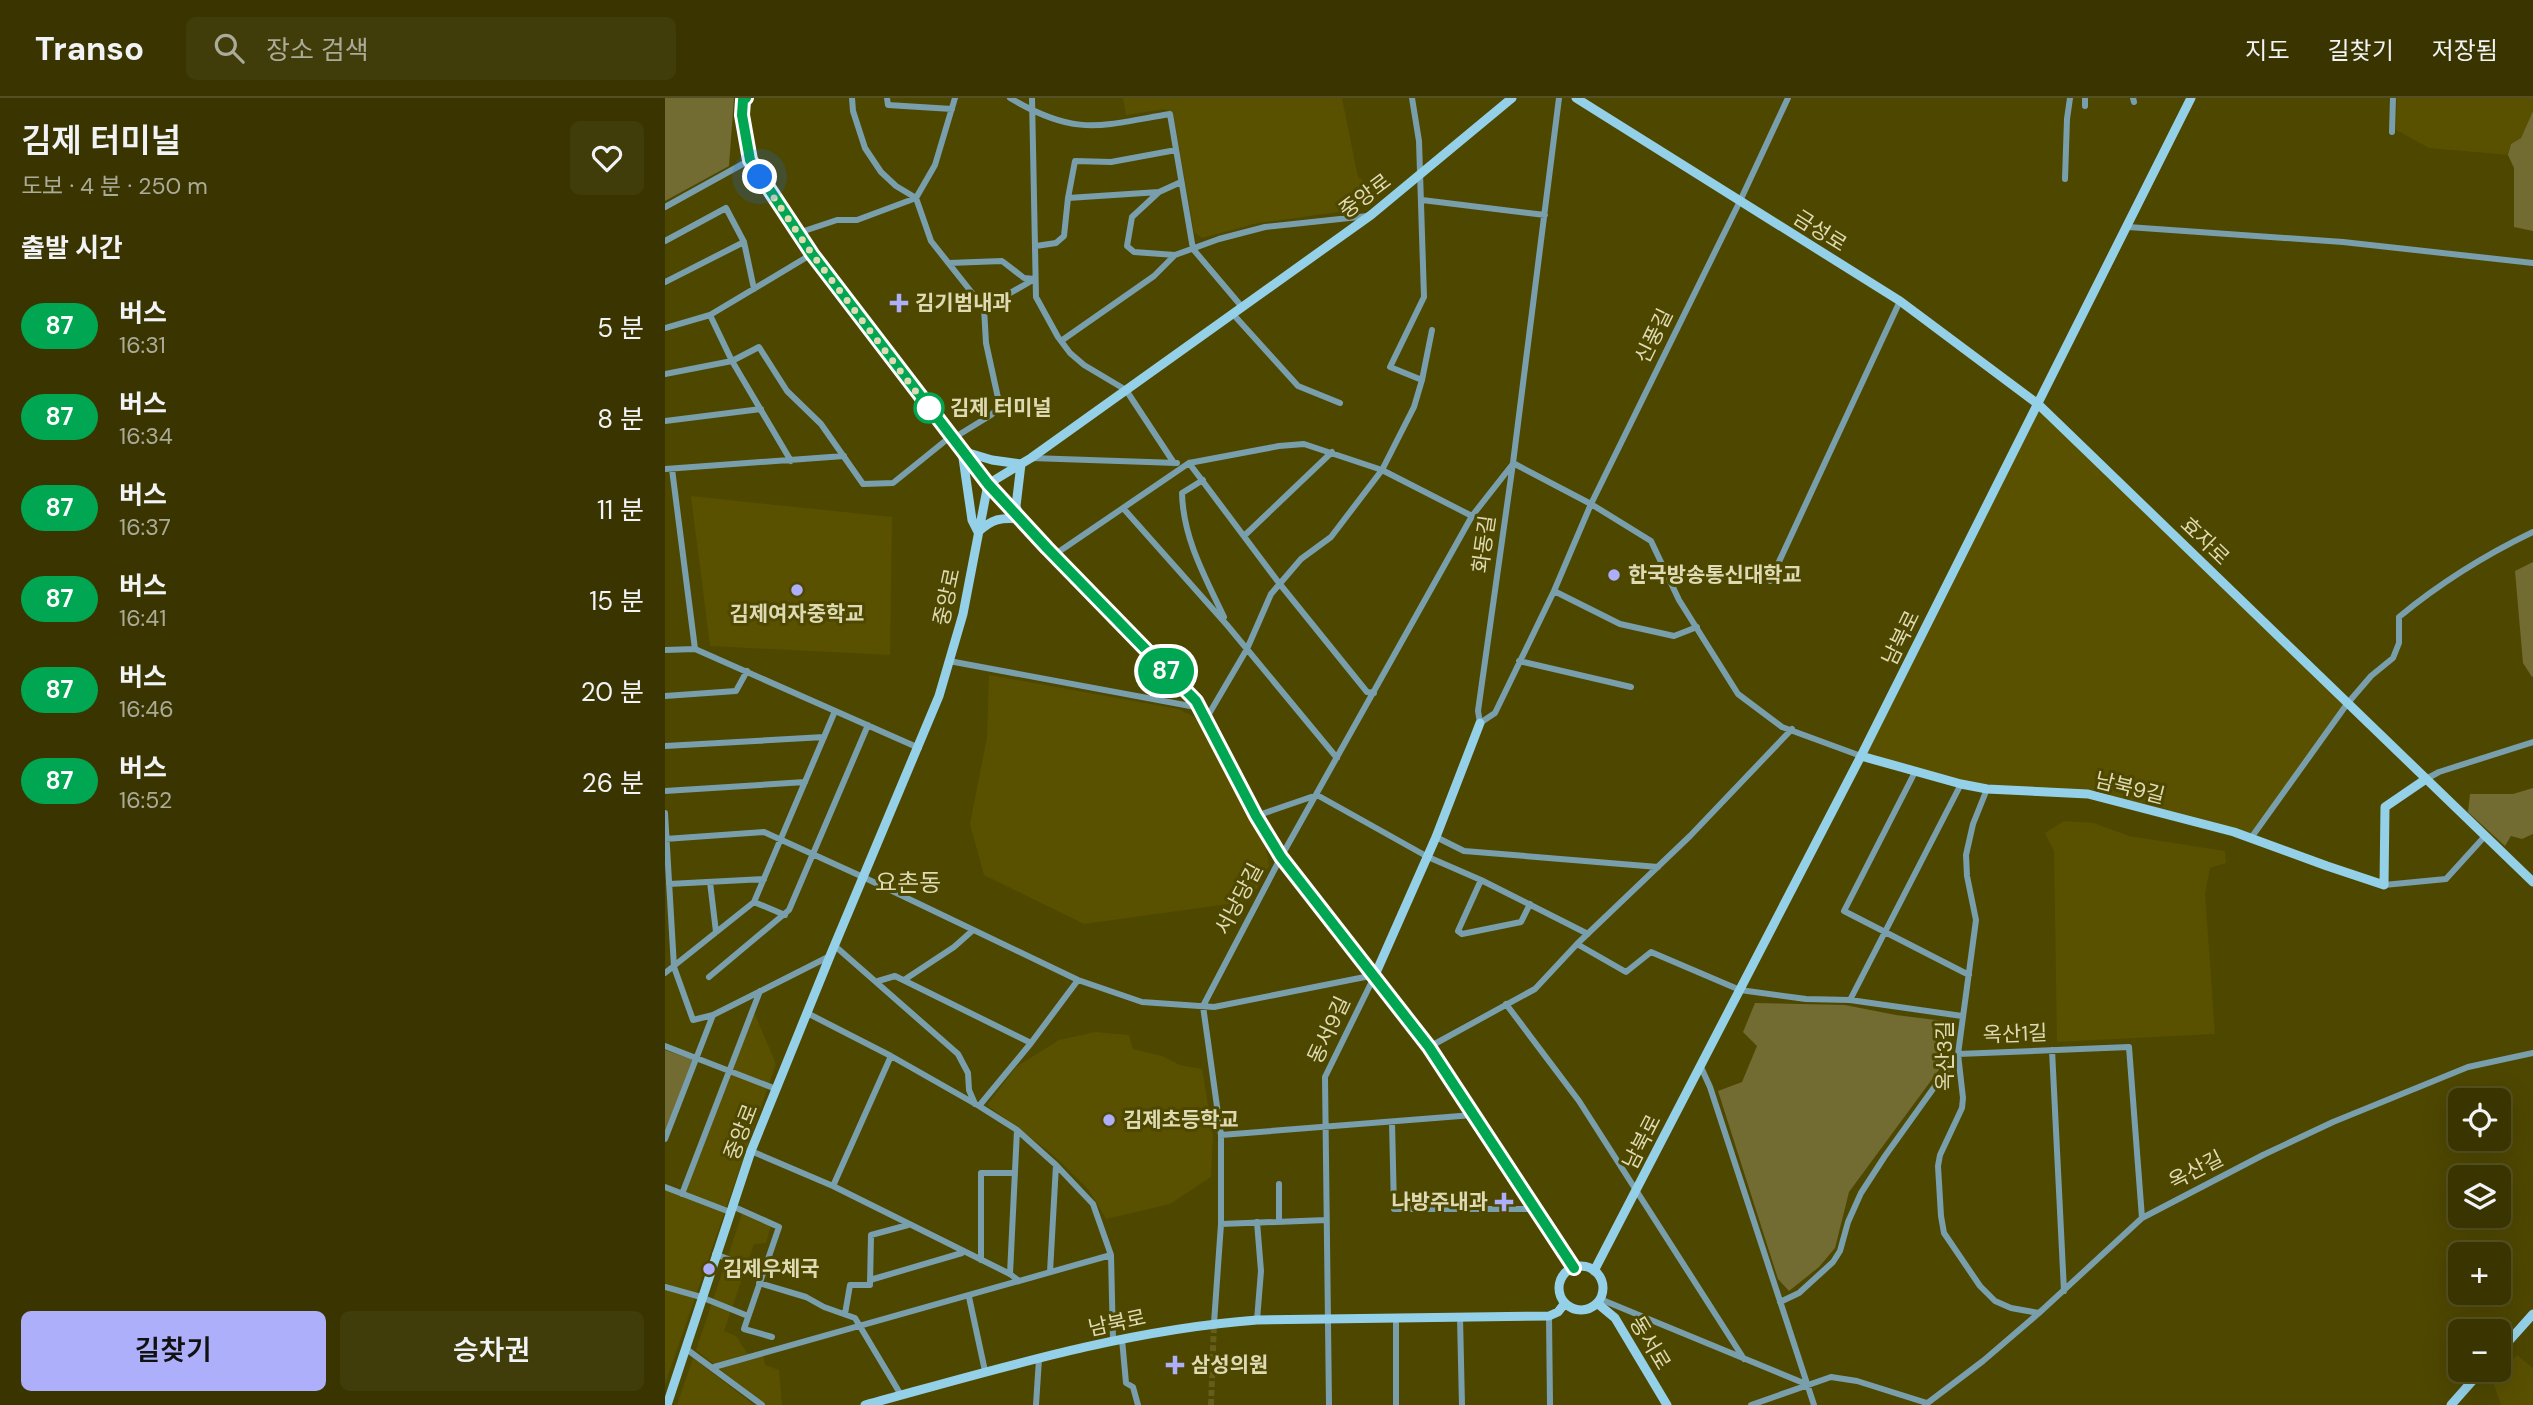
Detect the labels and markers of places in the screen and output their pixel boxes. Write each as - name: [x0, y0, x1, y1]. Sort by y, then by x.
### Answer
- place label: 김기범내과: [915, 289, 1012, 317]
- marker: 김기범내과: [889, 293, 909, 313]
- marker: 김제 터미널: [914, 393, 944, 423]
- place label: 김제 터미널: [950, 394, 1052, 422]
- place label: 한국방송통신대학교: [1628, 561, 1802, 589]
- marker: 한국방송통신대학교: [1606, 567, 1622, 583]
- marker: 김제여자중학교: [789, 582, 805, 598]
- place label: 김제여자중학교: [729, 600, 865, 628]
- place label: 김제초등학교: [1123, 1106, 1239, 1134]
- marker: 김제초등학교: [1101, 1112, 1117, 1128]
- place label: 나방주내과: [1391, 1188, 1488, 1216]
- marker: 나방주내과: [1494, 1192, 1514, 1212]
- place label: 김제우체국: [723, 1255, 820, 1283]
- marker: 김제우체국: [701, 1261, 717, 1277]
- place label: 삼성의원: [1191, 1351, 1268, 1379]
- marker: 삼성의원: [1165, 1355, 1185, 1375]

